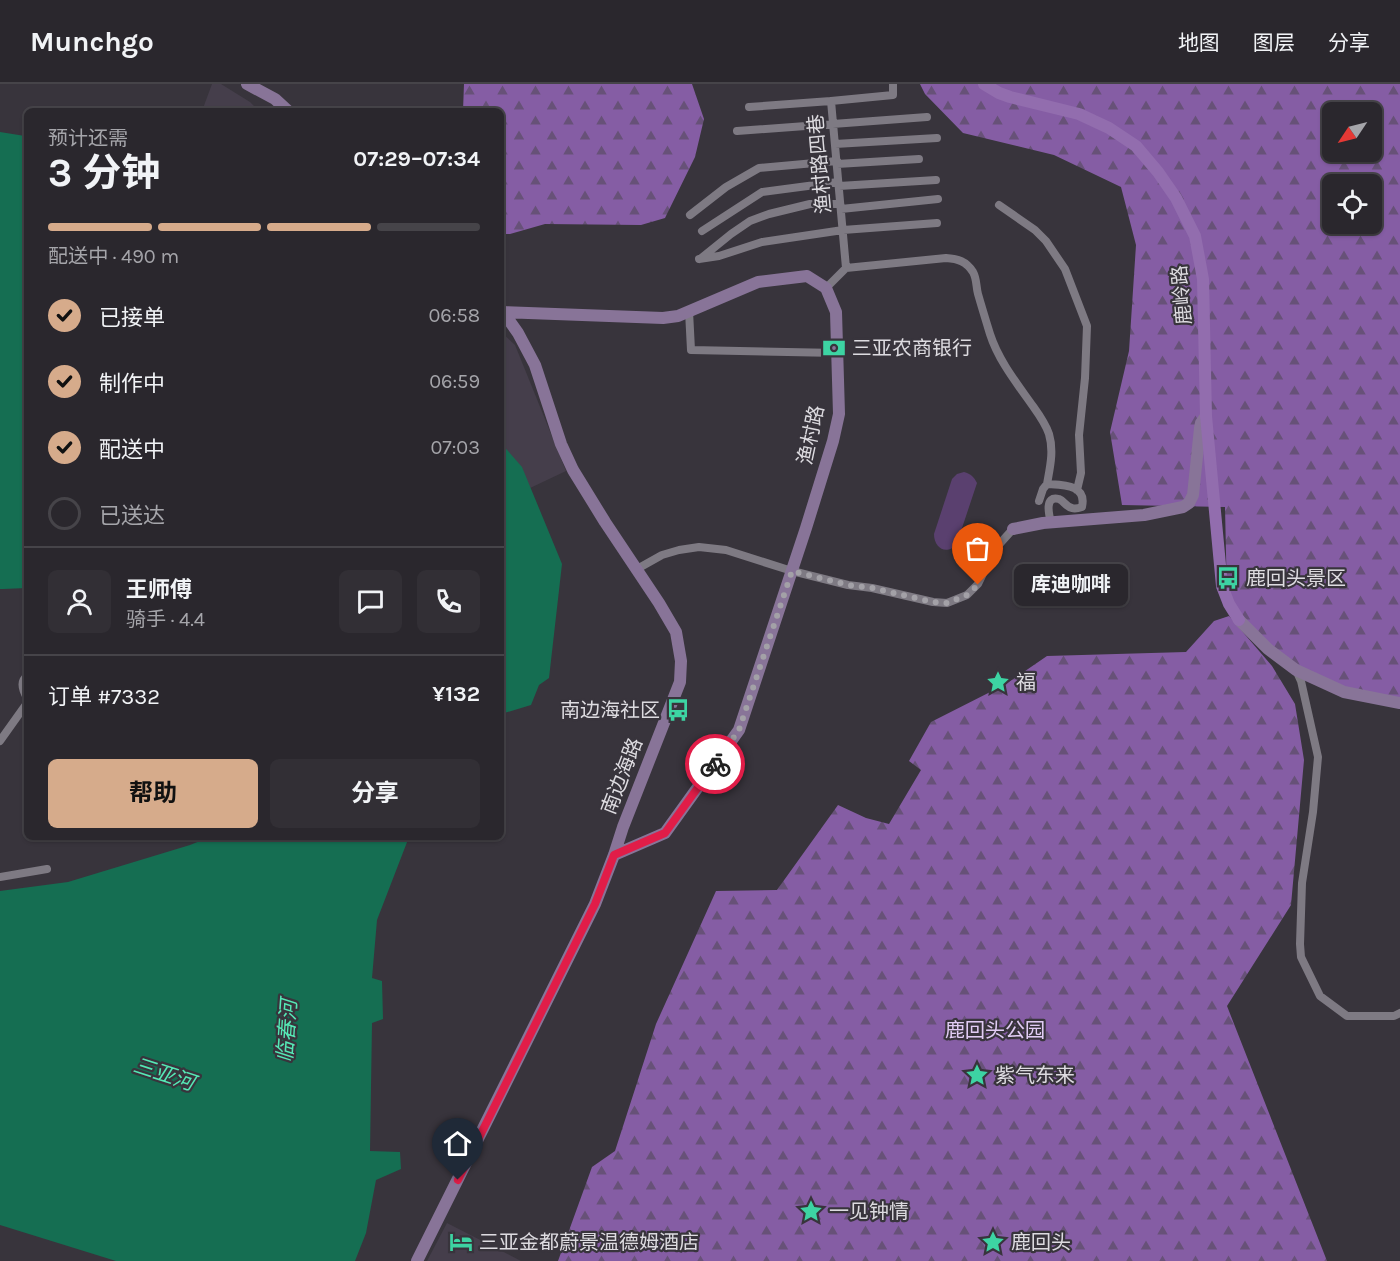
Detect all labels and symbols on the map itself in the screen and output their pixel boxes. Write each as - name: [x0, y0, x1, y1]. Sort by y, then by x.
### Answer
- north arrow: [1322, 102, 1382, 162]
- street label: 渔村路四巷: [804, 113, 836, 215]
- street label: 鹿岭路: [1168, 264, 1196, 326]
- bank icon: 三亚农商银行: [821, 335, 847, 361]
- place label: 三亚农商银行: [852, 337, 972, 360]
- street label: 渔村路: [794, 403, 828, 467]
- pin: [952, 523, 1003, 585]
- callout: 库迪咖啡: [1014, 564, 1128, 606]
- bus stop icon: 鹿回头景区: [1215, 565, 1241, 591]
- place label: 鹿回头景区: [1246, 567, 1346, 590]
- place icon: 福: [985, 669, 1011, 695]
- place label: 福: [1016, 671, 1036, 694]
- bus stop icon: 南边海社区: [665, 697, 691, 723]
- place label: 南边海社区: [560, 699, 660, 722]
- courier: [685, 734, 745, 794]
- street label: 南边海路: [597, 735, 647, 817]
- water label: 临春河: [273, 995, 301, 1063]
- park label: 鹿回头公园: [945, 1019, 1045, 1042]
- water label: 三亚河: [130, 1053, 201, 1096]
- place icon: 紫气东来: [964, 1062, 990, 1088]
- place label: 紫气东来: [995, 1064, 1075, 1087]
- pin: [432, 1118, 483, 1180]
- place icon: 一见钟情: [798, 1198, 824, 1224]
- place label: 一见钟情: [829, 1200, 909, 1223]
- hotel icon: 三亚金都蔚景温德姆酒店: [448, 1229, 474, 1255]
- place icon: 鹿回头: [980, 1229, 1006, 1255]
- place label: 三亚金都蔚景温德姆酒店: [479, 1231, 699, 1254]
- place label: 鹿回头: [1011, 1231, 1071, 1254]

